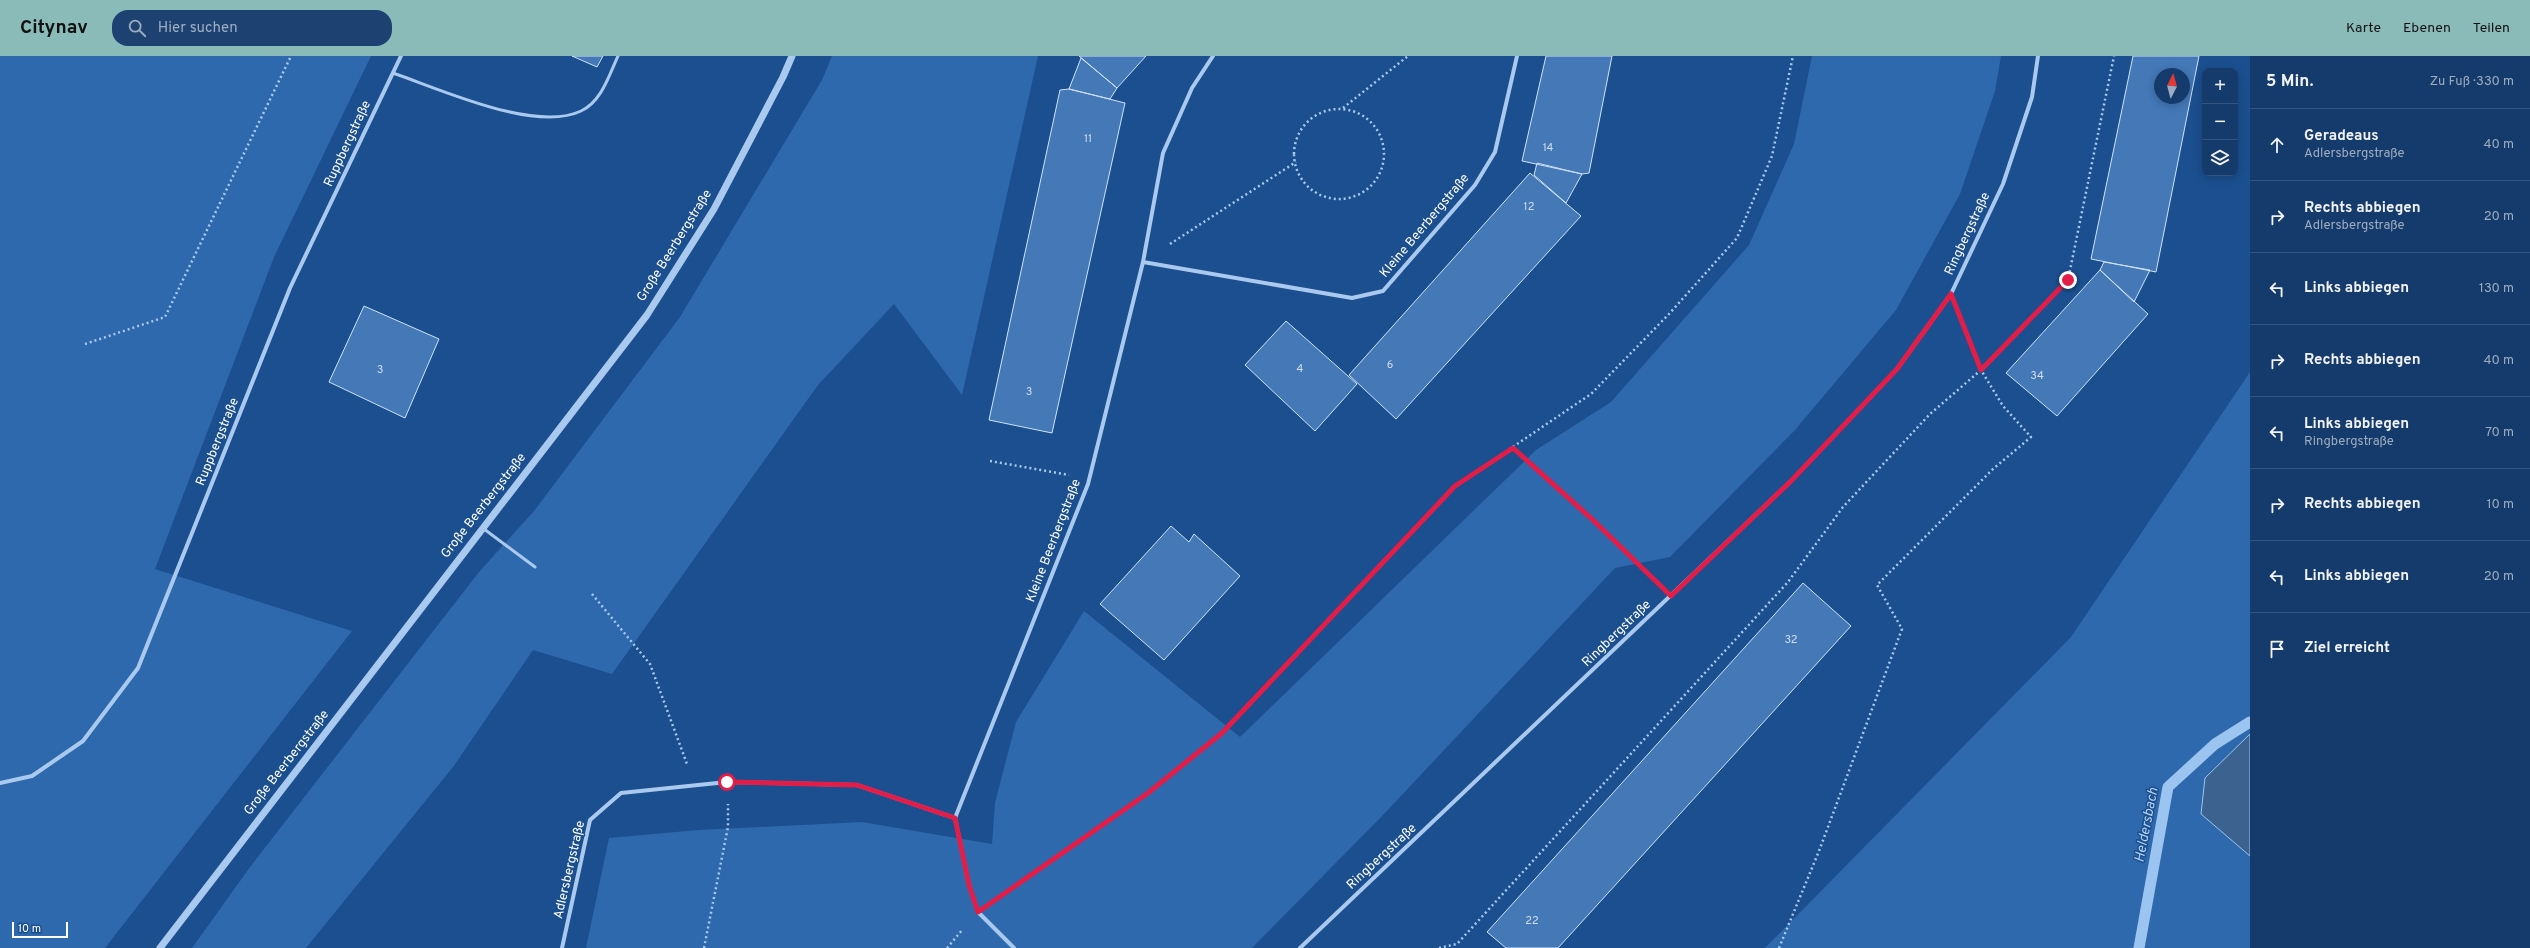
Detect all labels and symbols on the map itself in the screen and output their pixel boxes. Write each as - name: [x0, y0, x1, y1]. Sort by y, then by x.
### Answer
- north arrow: [2154, 68, 2190, 104]
- street label: Ruppbergstraße: [321, 98, 375, 190]
- house number: 11: [1084, 132, 1092, 146]
- house number: 14: [1543, 141, 1554, 155]
- street label: Kleine Beerbergstraße: [1377, 171, 1473, 281]
- street label: Große Beerbergstraße: [634, 187, 716, 305]
- street label: Ringbergstraße: [1942, 190, 1994, 278]
- house number: 12: [1524, 200, 1534, 214]
- route end: [2059, 271, 2077, 289]
- house number: 6: [1387, 358, 1393, 372]
- house number: 4: [1297, 362, 1304, 376]
- house number: 3: [377, 363, 383, 377]
- house number: 34: [2030, 369, 2044, 383]
- house number: 3: [1026, 385, 1032, 399]
- street label: Ruppbergstraße: [193, 396, 243, 488]
- street label: Große Beerbergstraße: [438, 450, 530, 562]
- street label: Kleine Beerbergstraße: [1023, 477, 1085, 605]
- street label: Ringbergstraße: [1579, 597, 1655, 671]
- house number: 32: [1784, 633, 1798, 647]
- street label: Große Beerbergstraße: [241, 707, 333, 819]
- route start: [718, 773, 736, 791]
- water label: Heldersbach: [2131, 786, 2163, 864]
- street label: Adlersbergstraße: [551, 819, 589, 921]
- street label: Ringbergstraße: [1344, 821, 1420, 893]
- house number: 22: [1525, 914, 1539, 928]
- scale bar: [12, 920, 68, 939]

